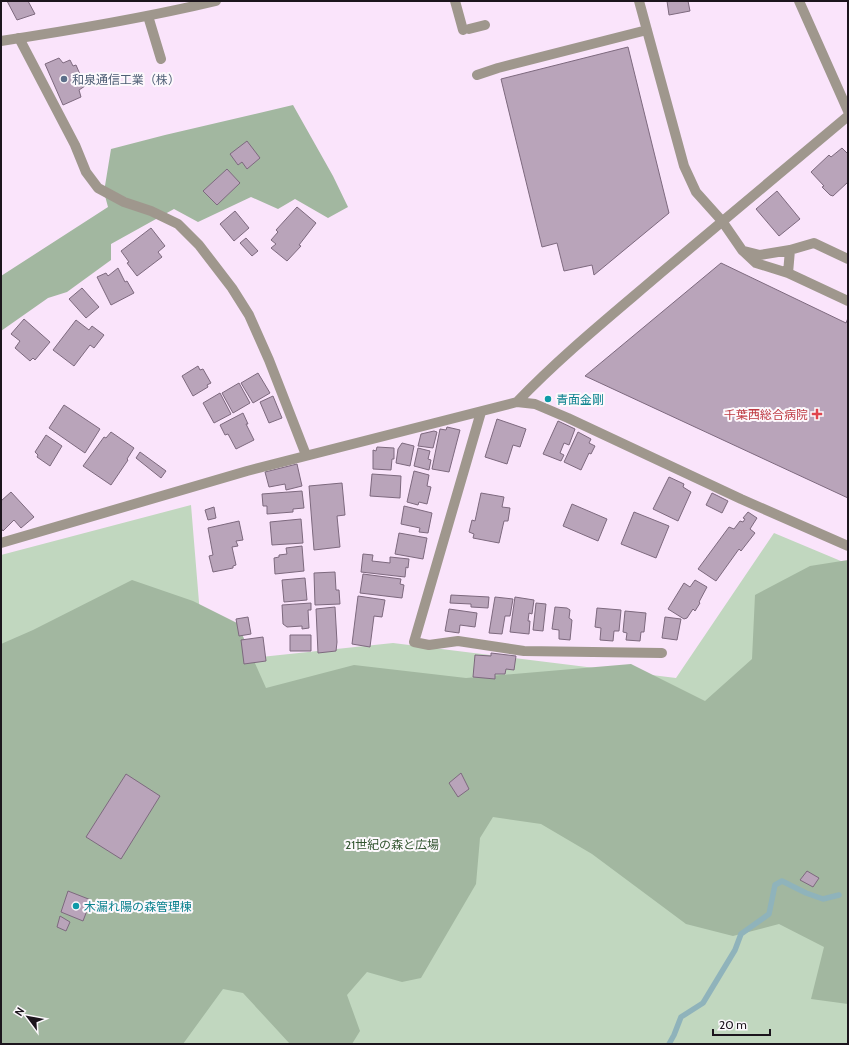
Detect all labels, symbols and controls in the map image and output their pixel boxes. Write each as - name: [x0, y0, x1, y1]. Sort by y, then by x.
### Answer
- place label: 和泉通信工業（株）: [72, 72, 180, 87]
- marker: 和泉通信工業（株）: [59, 74, 69, 84]
- place label: 青面金剛: [556, 392, 604, 407]
- marker: 青面金剛: [543, 394, 553, 404]
- place label: 千葉西総合病院: [724, 407, 808, 422]
- marker: 千葉西総合病院: [811, 408, 823, 420]
- park label: 21世紀の森と広場: [345, 837, 439, 852]
- place label: 木漏れ陽の森管理棟: [84, 899, 192, 914]
- marker: 木漏れ陽の森管理棟: [71, 901, 81, 911]
- north arrow: [8, 997, 48, 1037]
- text: N: [12, 1005, 28, 1019]
- scale bar: [713, 1011, 770, 1037]
- text: 20 m: [719, 1017, 747, 1032]

